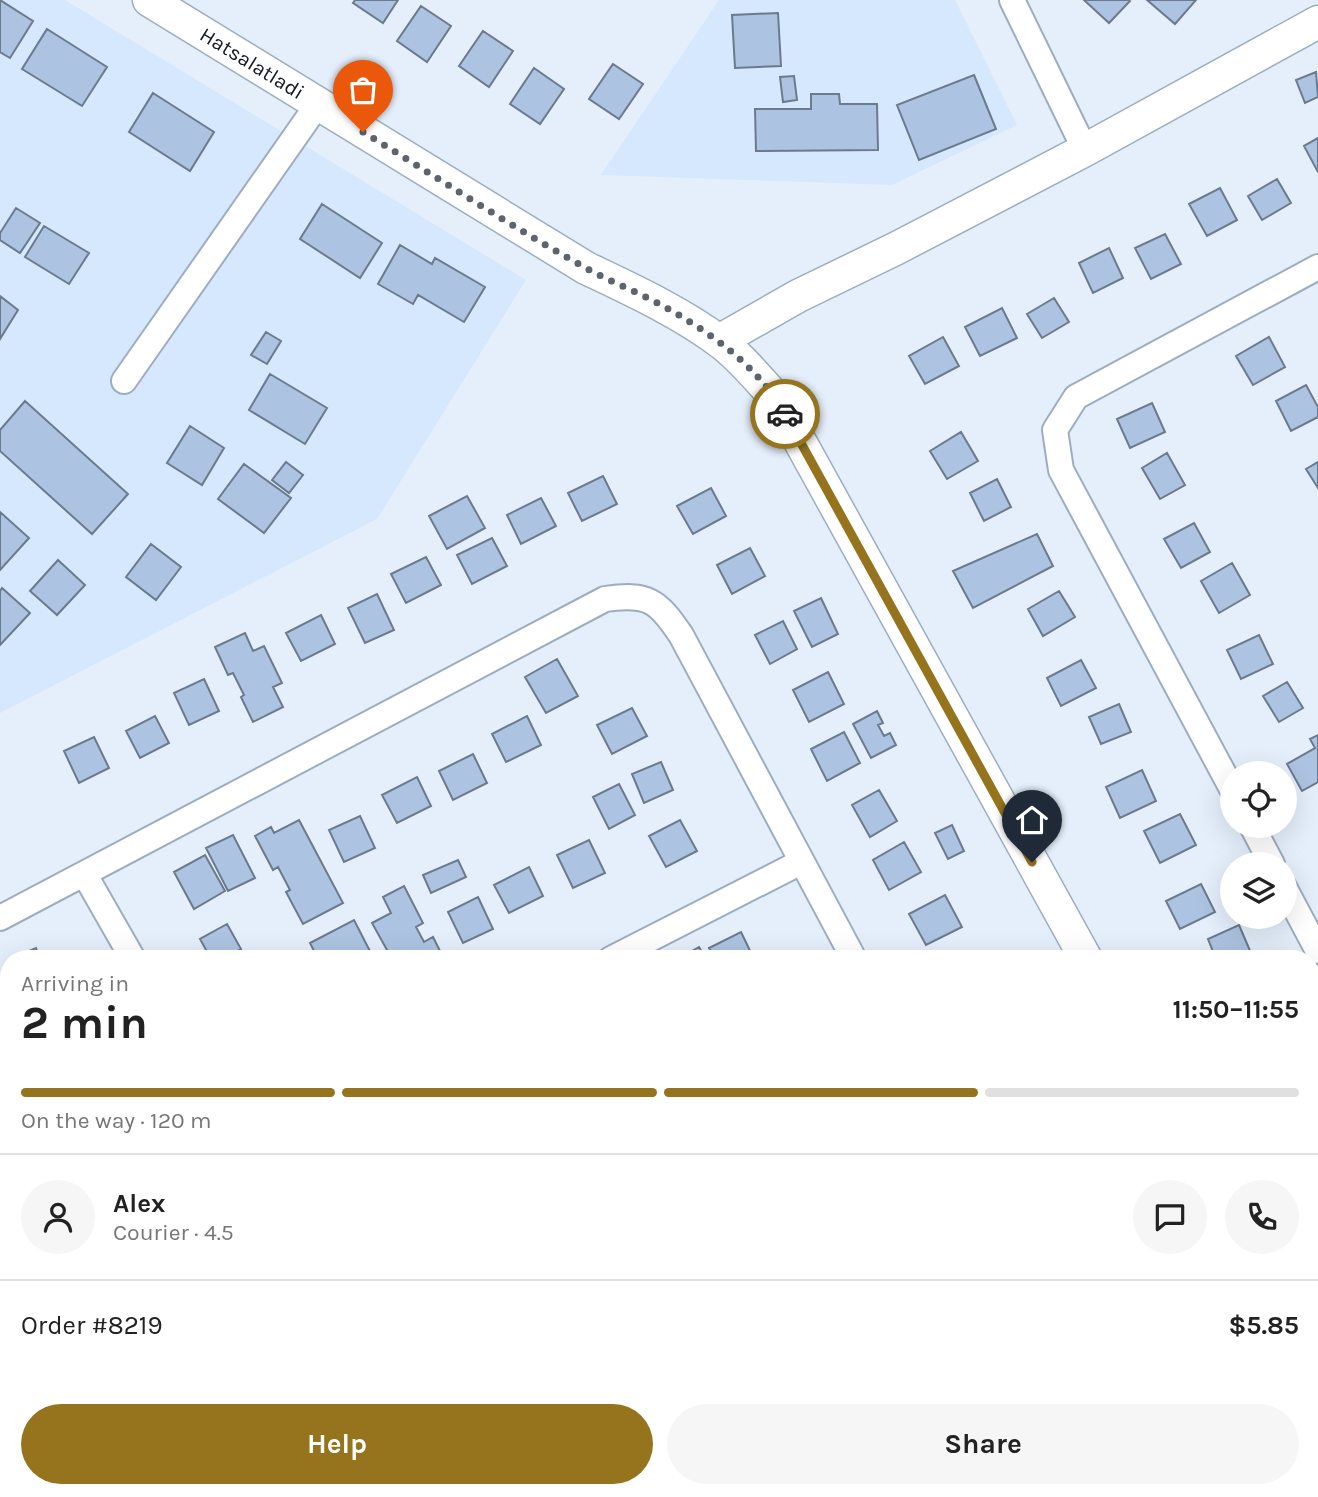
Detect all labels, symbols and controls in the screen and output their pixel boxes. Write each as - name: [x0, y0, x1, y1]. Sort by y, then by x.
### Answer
- street label: Hatsalatladi: [196, 22, 309, 104]
- pin: [333, 60, 393, 132]
- icon: bag: [344, 71, 382, 109]
- courier: [750, 379, 820, 449]
- icon: car: [766, 395, 804, 433]
- map controls: [1220, 761, 1297, 929]
- button: locate: [1220, 761, 1297, 838]
- pin: [1002, 790, 1062, 862]
- icon: home: [1013, 801, 1051, 839]
- button: layers: [1220, 852, 1297, 929]
- text: Arriving in: [21, 970, 129, 997]
- text: 11:50–11:55: [1172, 994, 1299, 1025]
- text: 2 min: [21, 996, 148, 1050]
- text: On the way · 120 m: [21, 1107, 212, 1134]
- button: person: [21, 1180, 95, 1254]
- button: chat: [1133, 1180, 1207, 1254]
- button: phone: [1225, 1180, 1299, 1254]
- text: Alex: [113, 1188, 165, 1219]
- text: Courier · 4.5: [113, 1219, 234, 1246]
- text: Order #8219: [21, 1310, 163, 1341]
- text: $5.85: [1228, 1310, 1299, 1341]
- button: Help: [21, 1404, 653, 1484]
- button: Share: [667, 1404, 1299, 1484]

